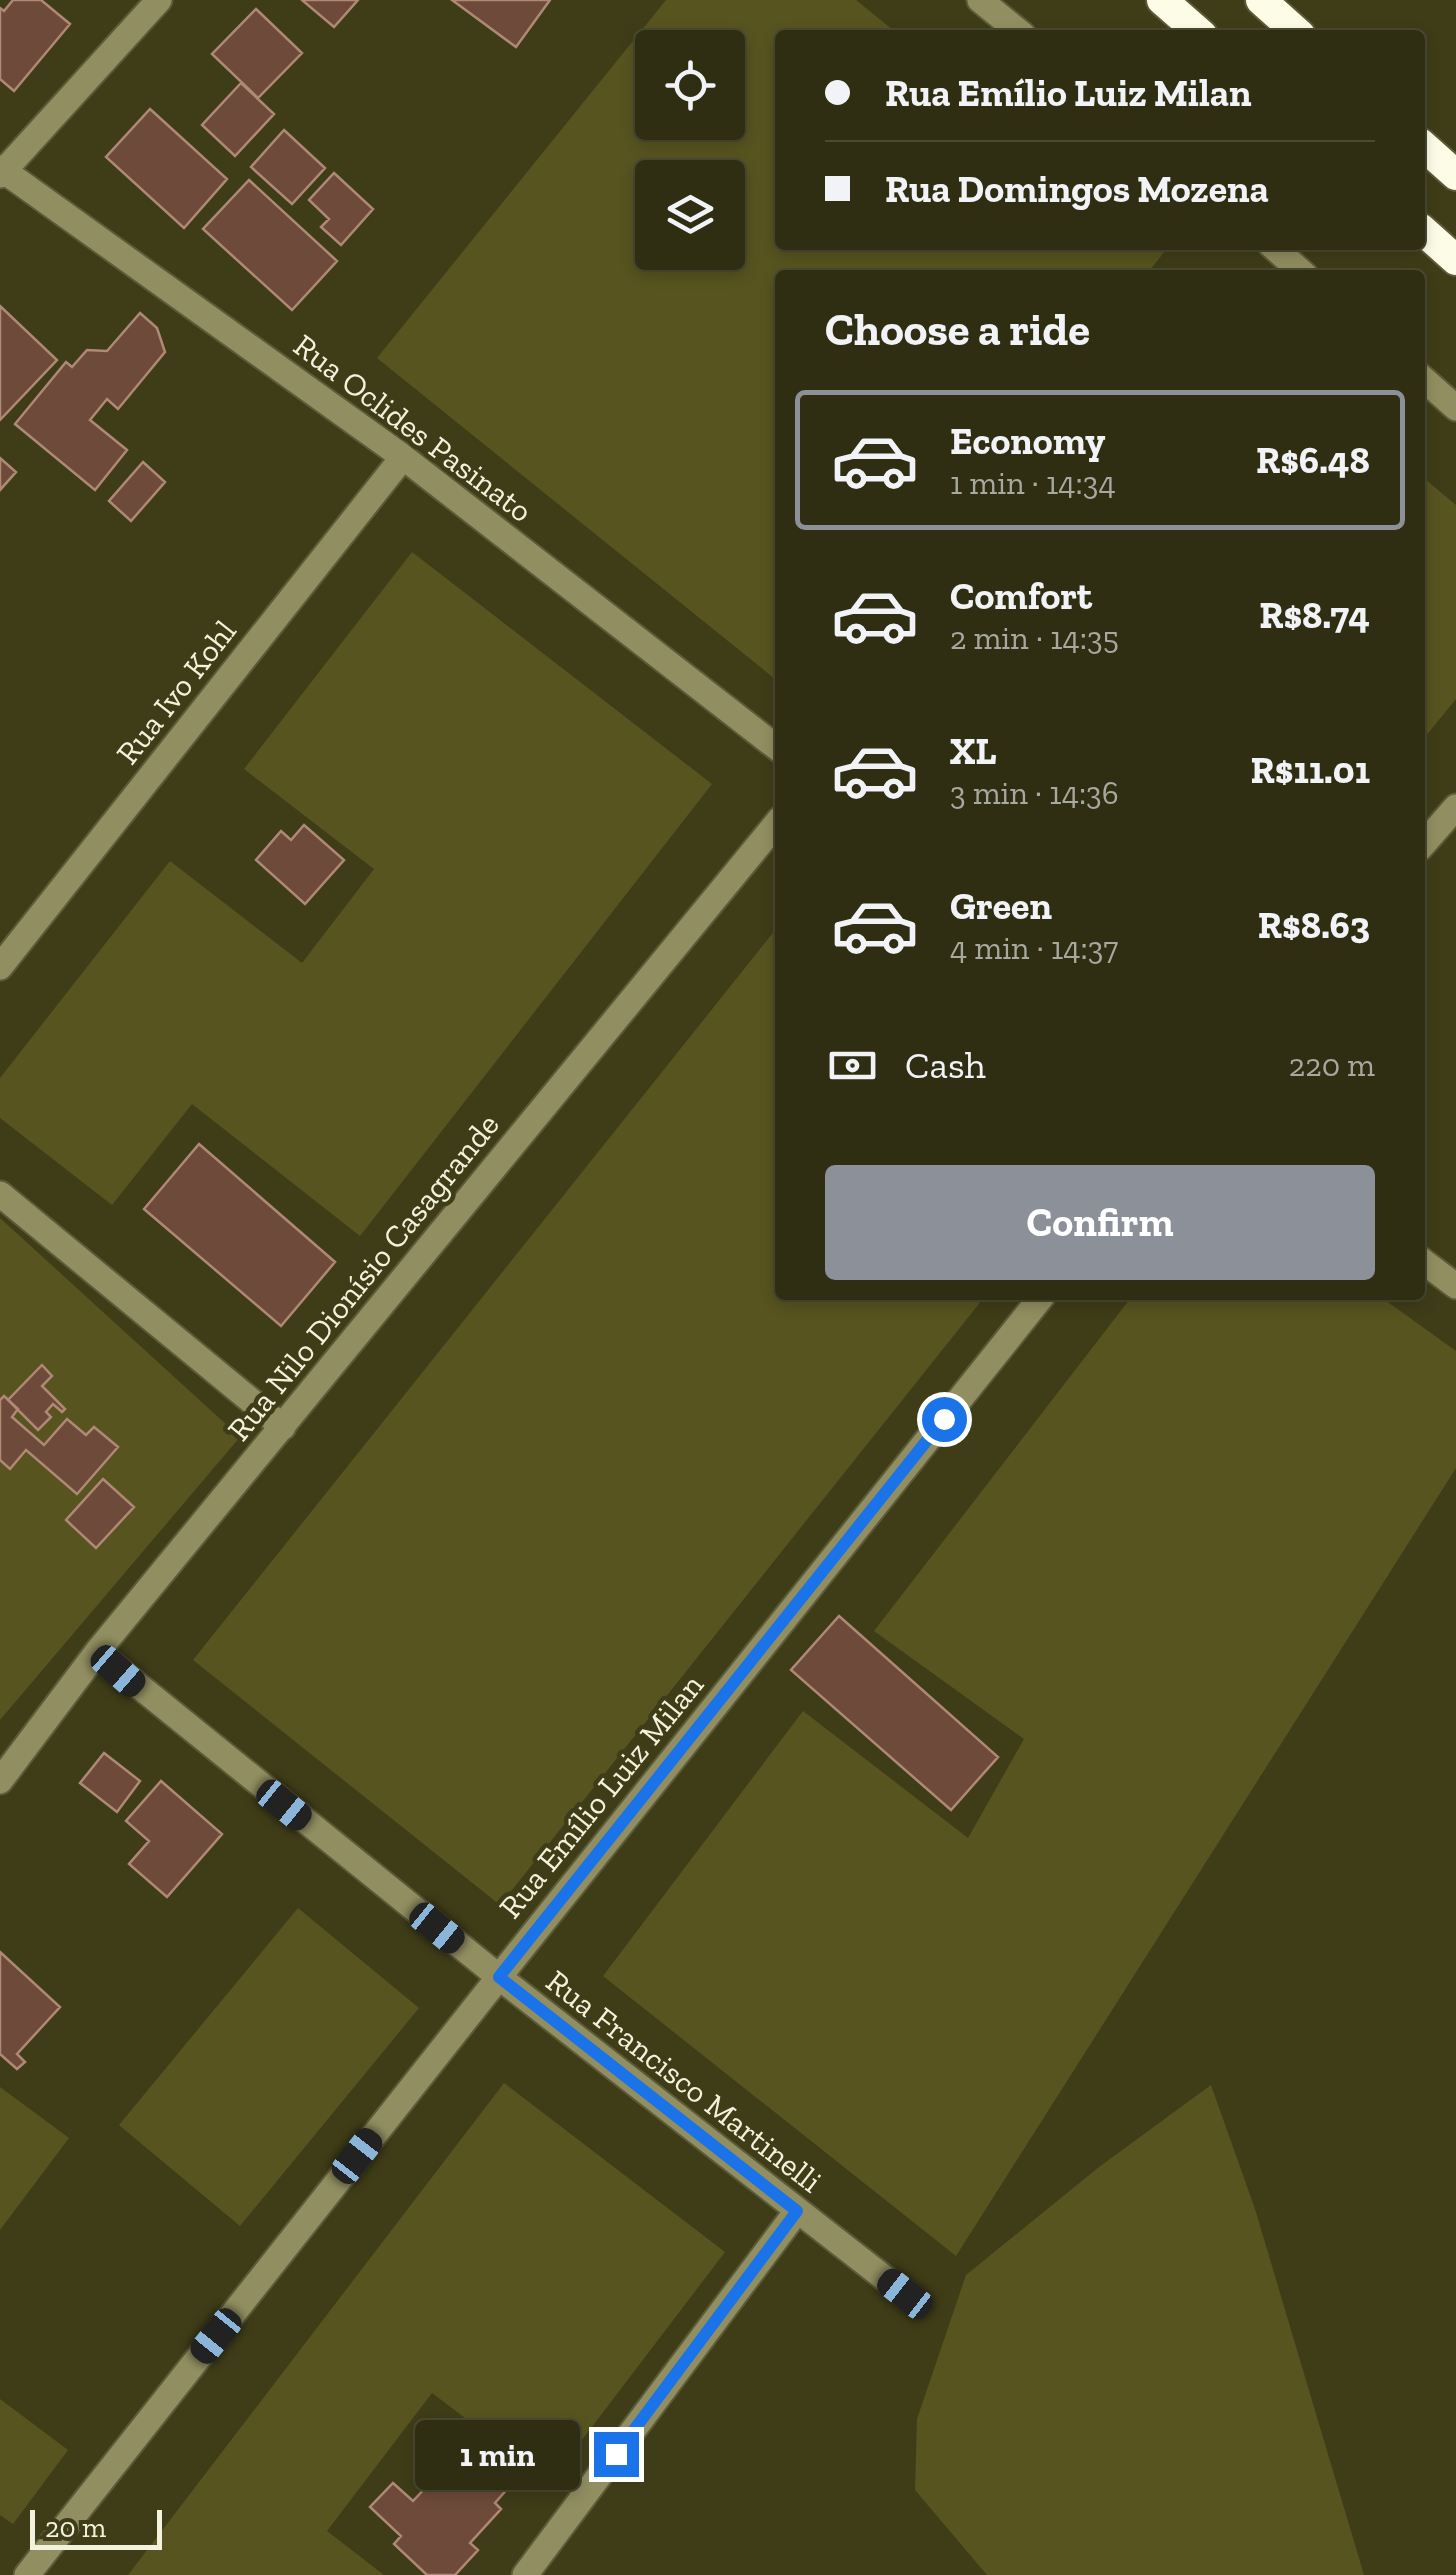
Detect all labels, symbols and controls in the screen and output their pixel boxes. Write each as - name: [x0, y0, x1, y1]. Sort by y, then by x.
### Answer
- map controls: [635, 30, 745, 270]
- button: locate: [635, 30, 745, 140]
- text: Rua Emílio Luiz Milan: [885, 70, 1252, 116]
- button: layers: [635, 160, 745, 270]
- text: Rua Domingos Mozena: [885, 166, 1269, 212]
- text: Choose a ride: [825, 303, 1090, 357]
- street label: Rua Oclides Pasinato: [286, 326, 540, 530]
- icon: car: [830, 415, 920, 505]
- text: Economy: [950, 418, 1105, 464]
- text: R$6.48: [1256, 437, 1370, 483]
- text: 1 min · 14:34: [950, 464, 1116, 502]
- icon: car: [830, 570, 920, 660]
- text: Comfort: [950, 573, 1092, 619]
- text: R$8.74: [1259, 592, 1370, 638]
- street label: Rua Ivo Kohl: [108, 613, 244, 771]
- text: 2 min · 14:35: [950, 619, 1119, 657]
- icon: car: [830, 725, 920, 815]
- text: XL: [950, 728, 997, 774]
- text: R$11.01: [1250, 747, 1370, 793]
- text: 3 min · 14:36: [950, 774, 1119, 812]
- icon: car: [830, 880, 920, 970]
- text: Green: [950, 883, 1052, 929]
- text: R$8.63: [1258, 902, 1370, 948]
- text: 4 min · 14:37: [950, 929, 1118, 967]
- icon: cash: [825, 1038, 880, 1093]
- text: Cash: [905, 1042, 986, 1088]
- text: 220 m: [1289, 1046, 1375, 1084]
- street label: Rua Nilo Dionísio Casagrande: [219, 1106, 507, 1448]
- button: Confirm: [825, 1165, 1375, 1280]
- route start: [922, 1397, 967, 1442]
- car: [86, 1640, 150, 1702]
- street label: Rua Emílio Luiz Milan: [491, 1666, 711, 1926]
- car: [251, 1774, 317, 1836]
- car: [404, 1897, 470, 1959]
- street label: Rua Francisco Martinelli: [539, 1962, 829, 2200]
- car: [327, 2123, 387, 2189]
- car: [872, 2264, 938, 2324]
- car: [185, 2303, 247, 2369]
- callout: 1 min: [416, 2419, 581, 2489]
- route end: [594, 2432, 639, 2477]
- text: 1 min: [460, 2436, 535, 2474]
- scale bar: [30, 2505, 162, 2550]
- text: 20 m: [45, 2511, 106, 2544]

